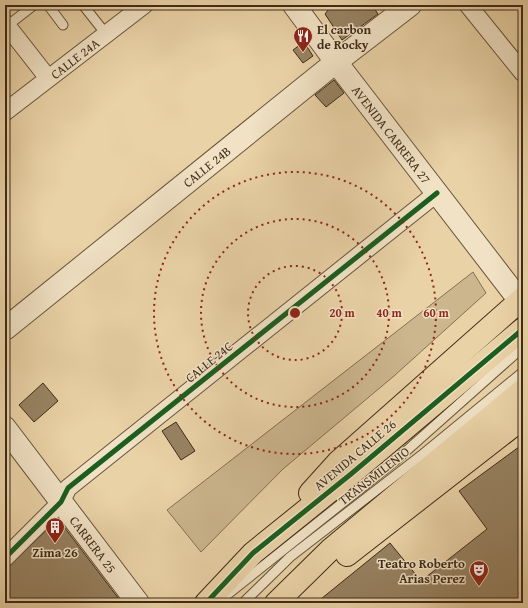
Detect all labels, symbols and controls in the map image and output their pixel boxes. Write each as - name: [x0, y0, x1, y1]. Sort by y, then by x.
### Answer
- place label: El carbon de Rocky: [317, 20, 372, 54]
- restaurant icon: El carbon de Rocky: [292, 25, 314, 53]
- street label: CALLE 24A: [46, 33, 103, 83]
- street label: AVENIDA CARRERA 27: [348, 81, 436, 187]
- street label: CALLE 24B: [179, 141, 235, 192]
- text: 20 m: [329, 304, 355, 321]
- text: 40 m: [376, 304, 402, 321]
- text: 60 m: [423, 304, 449, 321]
- centre of rings: [288, 306, 302, 320]
- street label: CALLE 24C: [181, 337, 237, 387]
- street label: AVENIDA CALLE 26: [310, 415, 400, 495]
- street label: TRANSMILENIO: [334, 442, 414, 510]
- street label: CARRERA 25: [66, 512, 121, 577]
- building icon: Zima 26: [44, 516, 66, 544]
- place label: Zima 26: [32, 543, 78, 562]
- place label: Teatro Roberto Arias Perez: [378, 554, 465, 588]
- theatre icon: Teatro Roberto Arias Perez: [468, 559, 490, 587]

